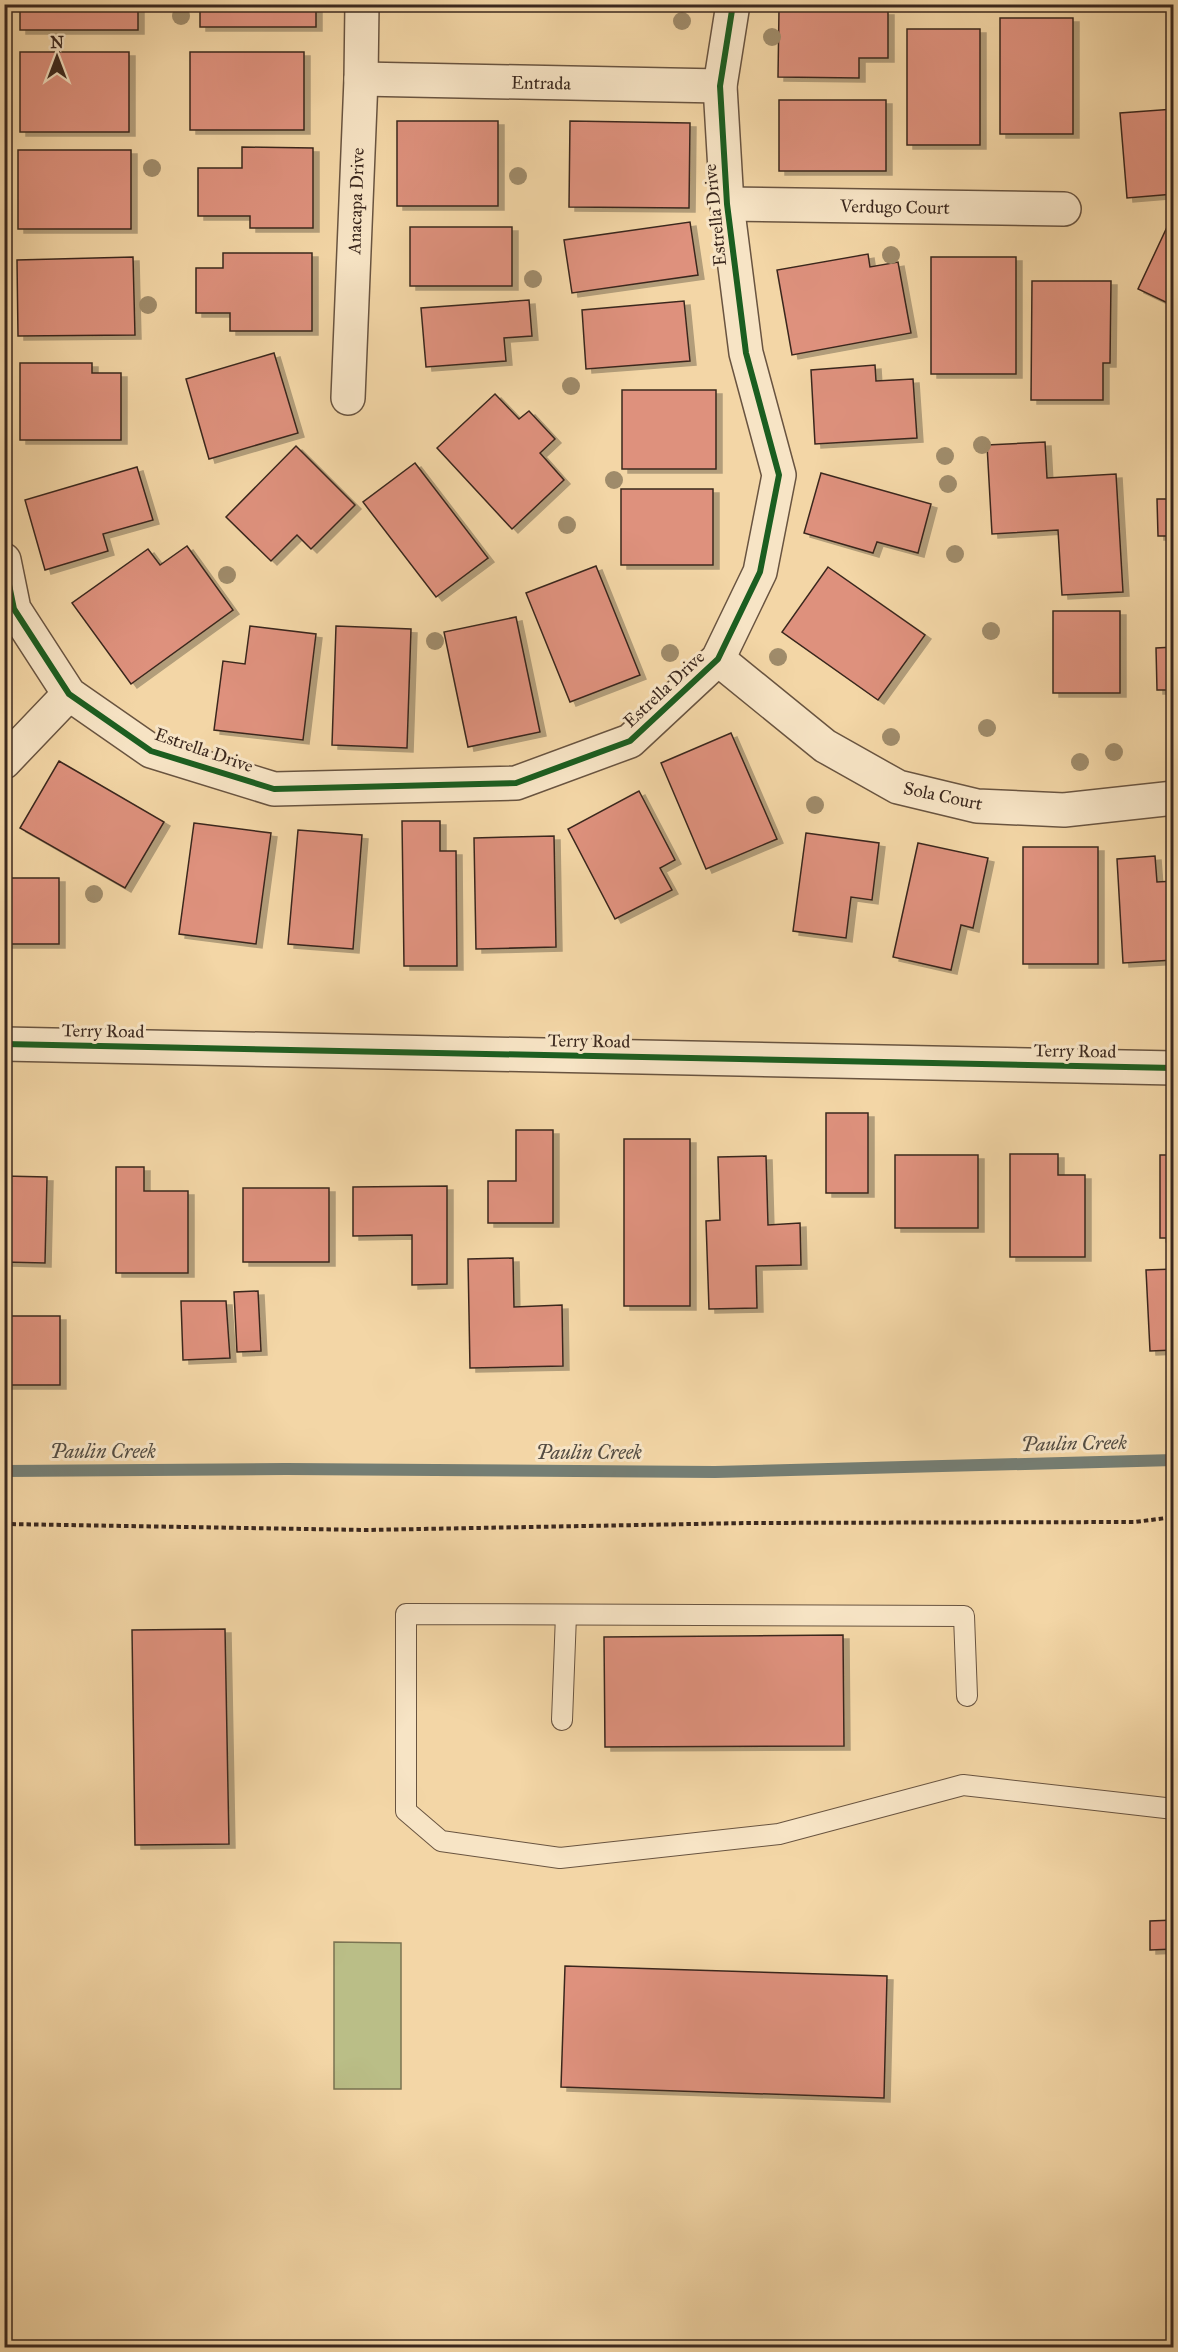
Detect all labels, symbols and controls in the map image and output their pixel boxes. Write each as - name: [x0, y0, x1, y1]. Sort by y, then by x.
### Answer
- north arrow: [27, 27, 87, 87]
- text: N: [50, 33, 64, 52]
- street label: Entrada: [511, 71, 572, 95]
- street label: Anacapa Drive: [343, 147, 369, 256]
- street label: Estrella Drive: [699, 163, 731, 267]
- street label: Verdugo Court: [839, 195, 951, 220]
- street label: Estrella Drive: [619, 646, 709, 732]
- street label: Estrella Drive: [152, 723, 256, 777]
- street label: Sola Court: [902, 777, 985, 815]
- street label: Terry Road: [62, 1019, 144, 1043]
- street label: Terry Road: [548, 1029, 630, 1053]
- street label: Terry Road: [1034, 1039, 1116, 1063]
- water label: Paulin Creek: [1021, 1430, 1127, 1456]
- water label: Paulin Creek: [50, 1439, 156, 1463]
- water label: Paulin Creek: [536, 1440, 642, 1464]

